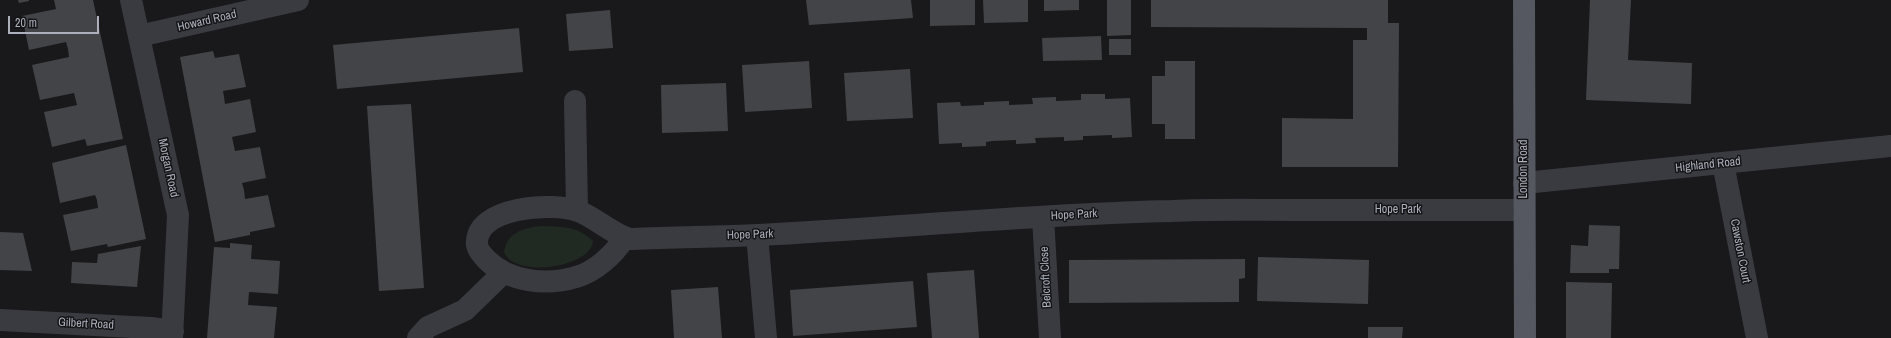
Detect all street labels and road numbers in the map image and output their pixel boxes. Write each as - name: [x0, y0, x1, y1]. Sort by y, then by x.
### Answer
- street label: Howard Road: [176, 7, 238, 35]
- street label: Morgan Road: [155, 137, 181, 199]
- street label: London Road: [1517, 139, 1531, 199]
- street label: Highland Road: [1675, 154, 1741, 176]
- street label: Hope Park: [1375, 203, 1421, 217]
- street label: Hope Park: [1050, 207, 1098, 223]
- street label: Cawston Court: [1727, 218, 1753, 284]
- street label: Hope Park: [727, 227, 773, 243]
- street label: Belcroft Close: [1037, 246, 1055, 308]
- street label: Gilbert Road: [58, 315, 114, 333]

